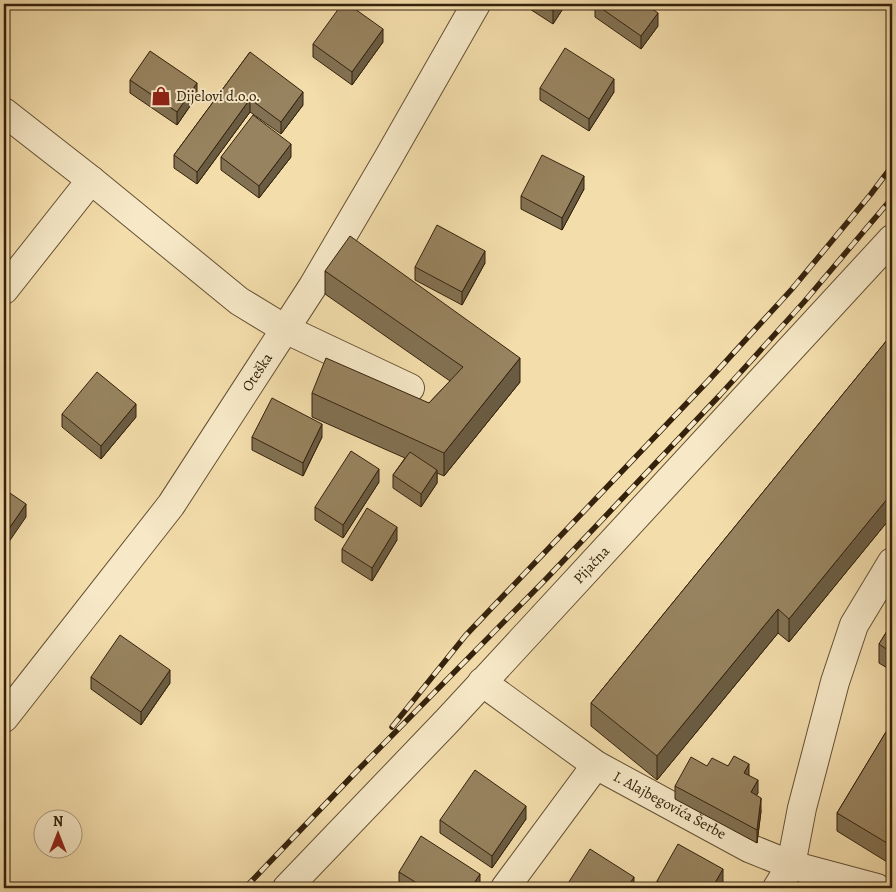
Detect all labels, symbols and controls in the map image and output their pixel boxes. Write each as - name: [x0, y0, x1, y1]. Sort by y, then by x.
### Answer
- shop icon: Dijelovi d.o.o.: [150, 85, 172, 107]
- place label: Dijelovi d.o.o.: [176, 86, 260, 106]
- street label: Oteška: [237, 349, 277, 395]
- street label: Pijačna: [569, 542, 614, 588]
- street label: I. Alajbegovića Šerbe: [610, 766, 730, 844]
- north arrow: [32, 810, 82, 860]
- text: N: [53, 812, 63, 831]

